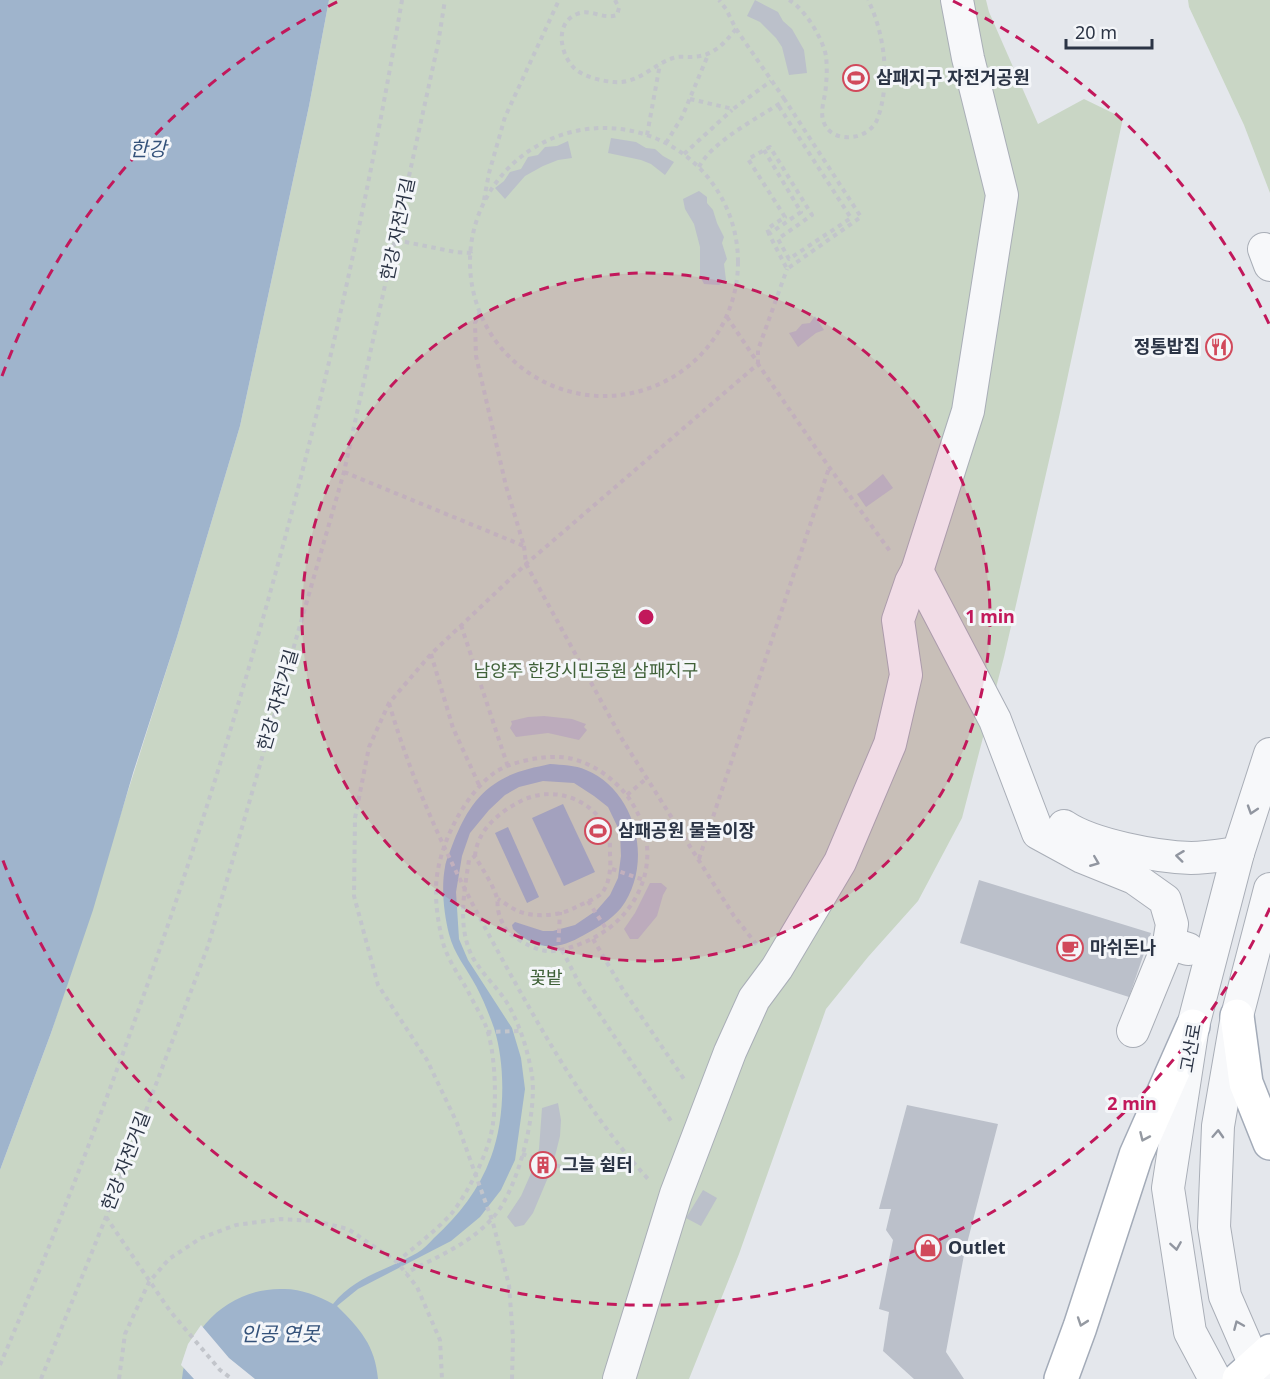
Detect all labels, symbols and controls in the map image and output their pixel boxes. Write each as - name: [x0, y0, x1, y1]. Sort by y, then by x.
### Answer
- scale bar: [1066, 12, 1152, 50]
- text: 20 m: [1075, 20, 1117, 44]
- sports icon: 삼패지구 자전거공원: [841, 63, 871, 93]
- place label: 삼패지구 자전거공원: [876, 65, 1030, 89]
- water label: 한강: [130, 135, 169, 162]
- street label: 한강 자전거길: [374, 175, 420, 282]
- restaurant icon: 정통밥집: [1204, 332, 1234, 362]
- place label: 정통밥집: [1134, 334, 1200, 358]
- text: 1 min: [965, 604, 1015, 628]
- centre of rings: [636, 607, 656, 627]
- street label: 한강 자전거길: [251, 646, 303, 753]
- park label: 남양주 한강시민공원 삼패지구: [474, 658, 698, 682]
- one-way arrow: [1247, 804, 1259, 815]
- sports icon: 삼패공원 물놀이장: [583, 816, 613, 846]
- place label: 삼패공원 물놀이장: [618, 818, 756, 842]
- one-way arrow: [1176, 851, 1185, 863]
- one-way arrow: [1088, 855, 1099, 867]
- cafe icon: 마쉬돈나: [1055, 933, 1085, 963]
- place label: 마쉬돈나: [1090, 935, 1156, 959]
- park label: 꽃밭: [529, 965, 563, 989]
- street label: 고산로: [1174, 1021, 1206, 1074]
- text: 2 min: [1107, 1091, 1157, 1115]
- street label: 한강 자전거길: [95, 1108, 155, 1214]
- one-way arrow: [1211, 1129, 1224, 1138]
- one-way arrow: [1139, 1131, 1151, 1142]
- building icon: 그늘 쉼터: [528, 1150, 558, 1180]
- place label: 그늘 쉼터: [562, 1152, 633, 1176]
- shop icon: Outlet: [913, 1233, 943, 1263]
- place label: Outlet: [948, 1235, 1006, 1259]
- one-way arrow: [1170, 1241, 1182, 1250]
- one-way arrow: [1077, 1316, 1089, 1327]
- water label: 인공 연못: [241, 1320, 321, 1347]
- one-way arrow: [1233, 1321, 1245, 1332]

